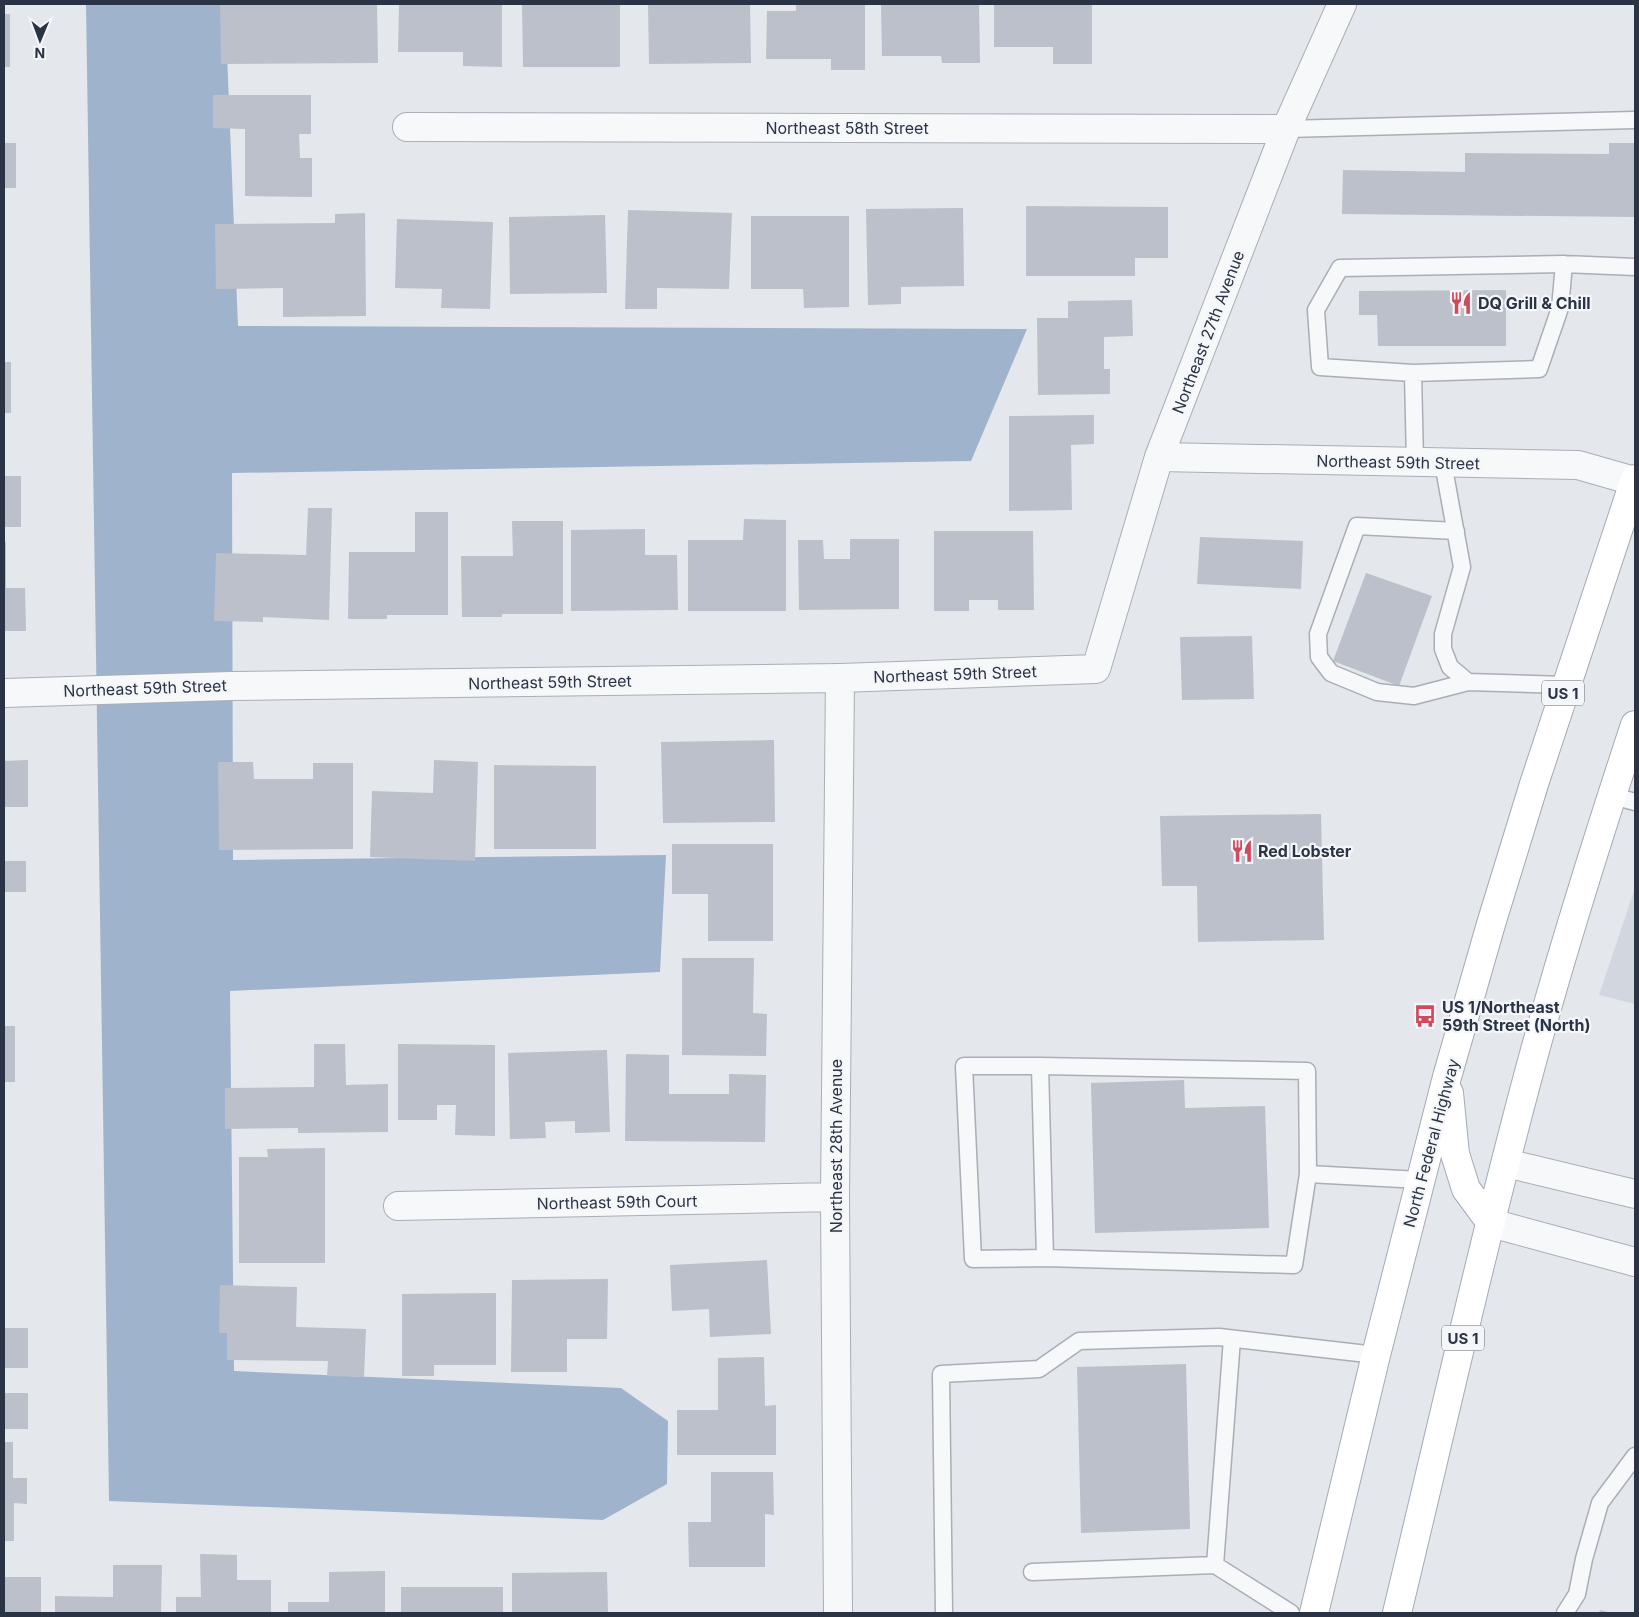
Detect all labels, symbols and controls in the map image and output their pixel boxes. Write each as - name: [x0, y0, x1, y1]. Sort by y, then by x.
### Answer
- north arrow: [15, 15, 65, 65]
- text: N: [34, 45, 45, 62]
- street label: Northeast 58th Street: [765, 118, 929, 138]
- street label: Northeast 27th Avenue: [1168, 247, 1248, 417]
- restaurant icon: DQ Grill & Chill: [1448, 290, 1474, 316]
- place label: DQ Grill & Chill: [1478, 293, 1591, 313]
- street label: Northeast 59th Street: [1316, 451, 1480, 473]
- street label: Northeast 59th Street: [873, 661, 1037, 687]
- street label: Northeast 59th Street: [468, 671, 632, 693]
- street label: Northeast 59th Street: [63, 675, 227, 701]
- road number: US 1: [1542, 680, 1584, 706]
- restaurant icon: Red Lobster: [1229, 838, 1255, 864]
- place label: Red Lobster: [1258, 841, 1352, 861]
- place label: US 1/Northeast 59th Street (North): [1442, 997, 1590, 1035]
- bus stop icon: US 1/Northeast 59th Street (North): [1412, 1003, 1438, 1029]
- street label: North Federal Highway: [1399, 1057, 1463, 1229]
- street label: Northeast 28th Avenue: [826, 1059, 846, 1233]
- street label: Northeast 59th Court: [537, 1191, 697, 1213]
- road number: US 1: [1442, 1326, 1484, 1350]

